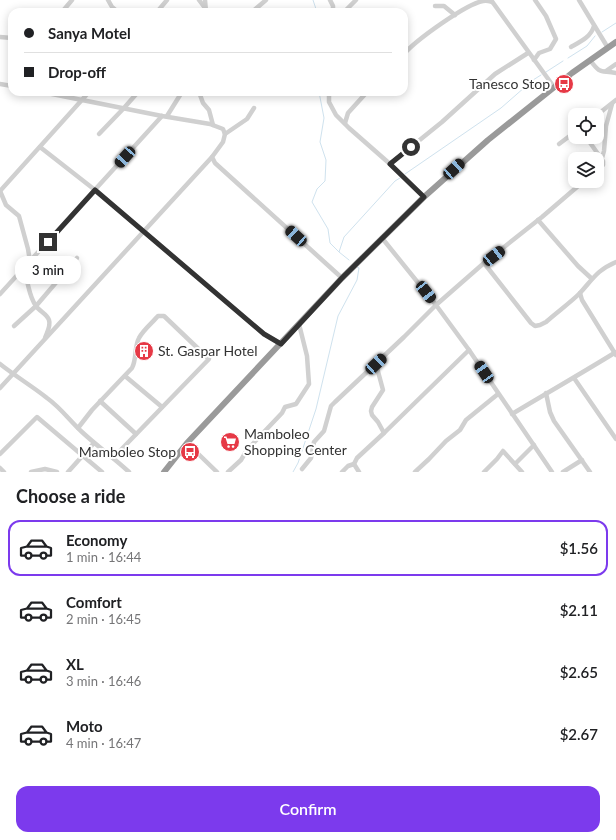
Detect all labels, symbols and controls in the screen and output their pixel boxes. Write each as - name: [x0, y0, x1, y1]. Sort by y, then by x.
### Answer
- text: Sanya Motel: [48, 24, 131, 42]
- text: Drop-off: [48, 63, 106, 81]
- bus stop icon: Tanesco Stop: [553, 73, 575, 95]
- place label: Tanesco Stop: [469, 75, 550, 92]
- map controls: [568, 108, 604, 188]
- button: locate: [568, 108, 604, 144]
- route start: [402, 138, 420, 156]
- car: [113, 144, 137, 170]
- button: layers: [568, 152, 604, 188]
- car: [441, 157, 467, 181]
- car: [283, 224, 309, 248]
- route end: [39, 233, 57, 251]
- car: [481, 244, 507, 268]
- callout: 3 min: [15, 256, 81, 284]
- text: 3 min: [32, 262, 64, 278]
- car: [414, 279, 438, 305]
- building icon: St. Gaspar Hotel: [133, 340, 155, 362]
- place label: St. Gaspar Hotel: [158, 342, 258, 359]
- car: [363, 351, 389, 377]
- car: [472, 359, 496, 385]
- place label: Mamboleo Shopping Center: [244, 425, 347, 458]
- supermarket icon: Mamboleo Shopping Center: [219, 431, 241, 453]
- bus stop icon: Mamboleo Stop: [179, 441, 201, 463]
- place label: Mamboleo Stop: [79, 443, 176, 460]
- text: Choose a ride: [16, 485, 125, 507]
- icon: car: [18, 530, 54, 566]
- text: Economy: [66, 531, 127, 549]
- text: $1.56: [560, 539, 598, 557]
- text: 1 min · 16:44: [66, 549, 141, 565]
- icon: car: [18, 592, 54, 628]
- text: Comfort: [66, 593, 122, 611]
- text: $2.11: [560, 601, 598, 619]
- text: 2 min · 16:45: [66, 611, 141, 627]
- icon: car: [18, 654, 54, 690]
- text: XL: [66, 655, 84, 673]
- text: $2.65: [560, 663, 598, 681]
- text: 3 min · 16:46: [66, 673, 141, 689]
- icon: car: [18, 716, 54, 752]
- text: Moto: [66, 717, 103, 735]
- text: $2.67: [560, 725, 598, 743]
- text: 4 min · 16:47: [66, 735, 141, 751]
- button: Confirm: [16, 786, 600, 832]

